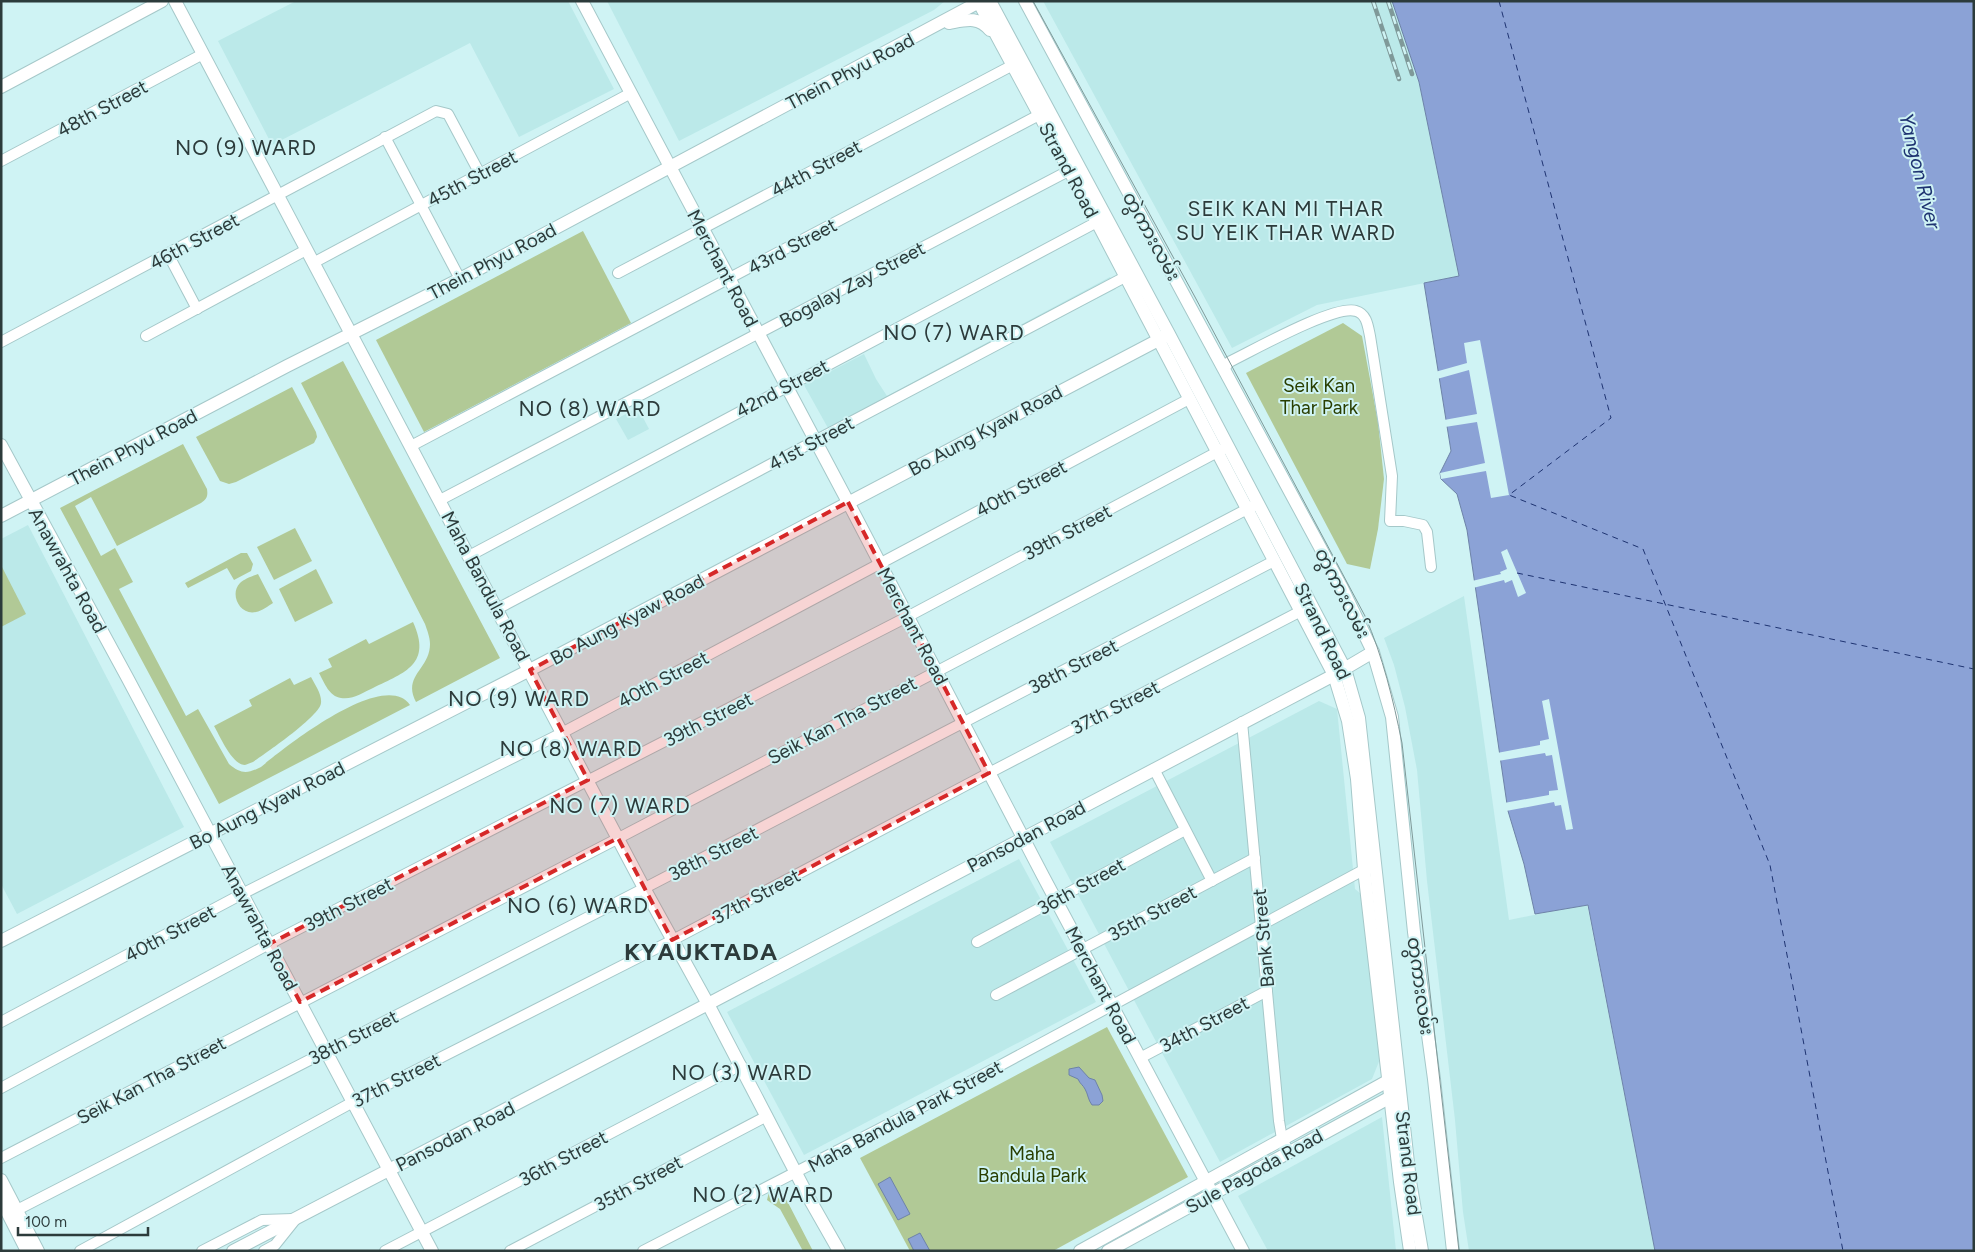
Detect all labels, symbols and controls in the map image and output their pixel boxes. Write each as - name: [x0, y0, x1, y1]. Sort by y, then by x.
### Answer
- street label: Thein Phyu Road: [782, 28, 918, 115]
- street label: 48th Street: [53, 75, 151, 142]
- water label: Yangon River: [1894, 111, 1946, 232]
- street label: Strand Road: [1034, 118, 1103, 222]
- district label: NO (9) WARD: [175, 135, 317, 160]
- street label: 44th Street: [767, 135, 865, 202]
- street label: 45th Street: [423, 145, 521, 212]
- street label: တွဲကားလမ်း: [1114, 186, 1188, 287]
- district label: SEIK KAN MI THAR SU YEIK THAR WARD: [1176, 196, 1396, 245]
- street label: Merchant Road: [682, 206, 763, 331]
- street label: 46th Street: [145, 208, 243, 275]
- street label: 43rd Street: [744, 213, 841, 280]
- street label: Thein Phyu Road: [424, 218, 560, 305]
- street label: Bogalay Zay Street: [776, 236, 929, 333]
- district label: NO (7) WARD: [883, 320, 1025, 345]
- street label: 42nd Street: [732, 354, 833, 423]
- park label: Seik Kan Thar Park: [1280, 374, 1359, 419]
- street label: Bo Aung Kyaw Road: [904, 380, 1066, 481]
- district label: NO (8) WARD: [519, 396, 661, 421]
- street label: Thein Phyu Road: [65, 404, 201, 491]
- street label: 41st Street: [765, 411, 858, 476]
- street label: 40th Street: [972, 455, 1071, 522]
- street label: 39th Street: [1019, 500, 1115, 565]
- street label: Anawrahta Road: [24, 503, 112, 637]
- street label: Maha Bandula Road: [436, 507, 535, 665]
- street label: တွဲကားလမ်း: [1306, 543, 1378, 644]
- street label: Merchant Road: [872, 564, 953, 689]
- street label: Bo Aung Kyaw Road: [546, 569, 708, 670]
- street label: Strand Road: [1289, 579, 1356, 684]
- street label: 38th Street: [1024, 634, 1122, 699]
- street label: 40th Street: [614, 646, 713, 713]
- street label: Seik Kan Tha Street: [764, 671, 921, 769]
- street label: 37th Street: [1067, 675, 1163, 740]
- district label: NO (9) WARD: [448, 686, 590, 711]
- street label: 39th Street: [660, 687, 757, 752]
- district label: NO (8) WARD: [500, 736, 642, 761]
- street label: Bo Aung Kyaw Road: [186, 756, 349, 855]
- district label: NO (7) WARD: [549, 793, 691, 818]
- street label: Pansodan Road: [963, 796, 1089, 877]
- street label: 38th Street: [664, 821, 762, 886]
- street label: 36th Street: [1033, 853, 1129, 920]
- street label: Anawrahta Road: [217, 860, 303, 994]
- street label: 37th Street: [708, 864, 804, 929]
- street label: 39th Street: [300, 872, 397, 937]
- street label: 35th Street: [1104, 881, 1200, 946]
- street label: Bank Street: [1248, 888, 1279, 988]
- district label: NO (6) WARD: [507, 893, 649, 918]
- street label: 40th Street: [121, 900, 220, 967]
- street label: Merchant Road: [1060, 923, 1141, 1048]
- street label: တွဲကားလမ်း: [1398, 935, 1442, 1037]
- district label: KYAUKTADA: [624, 937, 778, 966]
- street label: 34th Street: [1156, 991, 1253, 1058]
- street label: 38th Street: [304, 1005, 402, 1070]
- street label: Seik Kan Tha Street: [73, 1031, 230, 1129]
- street label: 37th Street: [348, 1048, 444, 1113]
- street label: Maha Bandula Park Street: [804, 1055, 1006, 1178]
- district label: NO (3) WARD: [671, 1060, 813, 1085]
- street label: Pansodan Road: [392, 1096, 519, 1176]
- street label: Strand Road: [1391, 1109, 1426, 1217]
- street label: Sule Pagoda Road: [1182, 1124, 1327, 1219]
- street label: 36th Street: [515, 1126, 611, 1191]
- park label: Maha Bandula Park: [978, 1142, 1087, 1187]
- street label: 35th Street: [590, 1151, 686, 1216]
- district label: NO (2) WARD: [692, 1182, 834, 1207]
- scale bar: [18, 1204, 148, 1236]
- text: 100 m: [25, 1213, 67, 1231]

